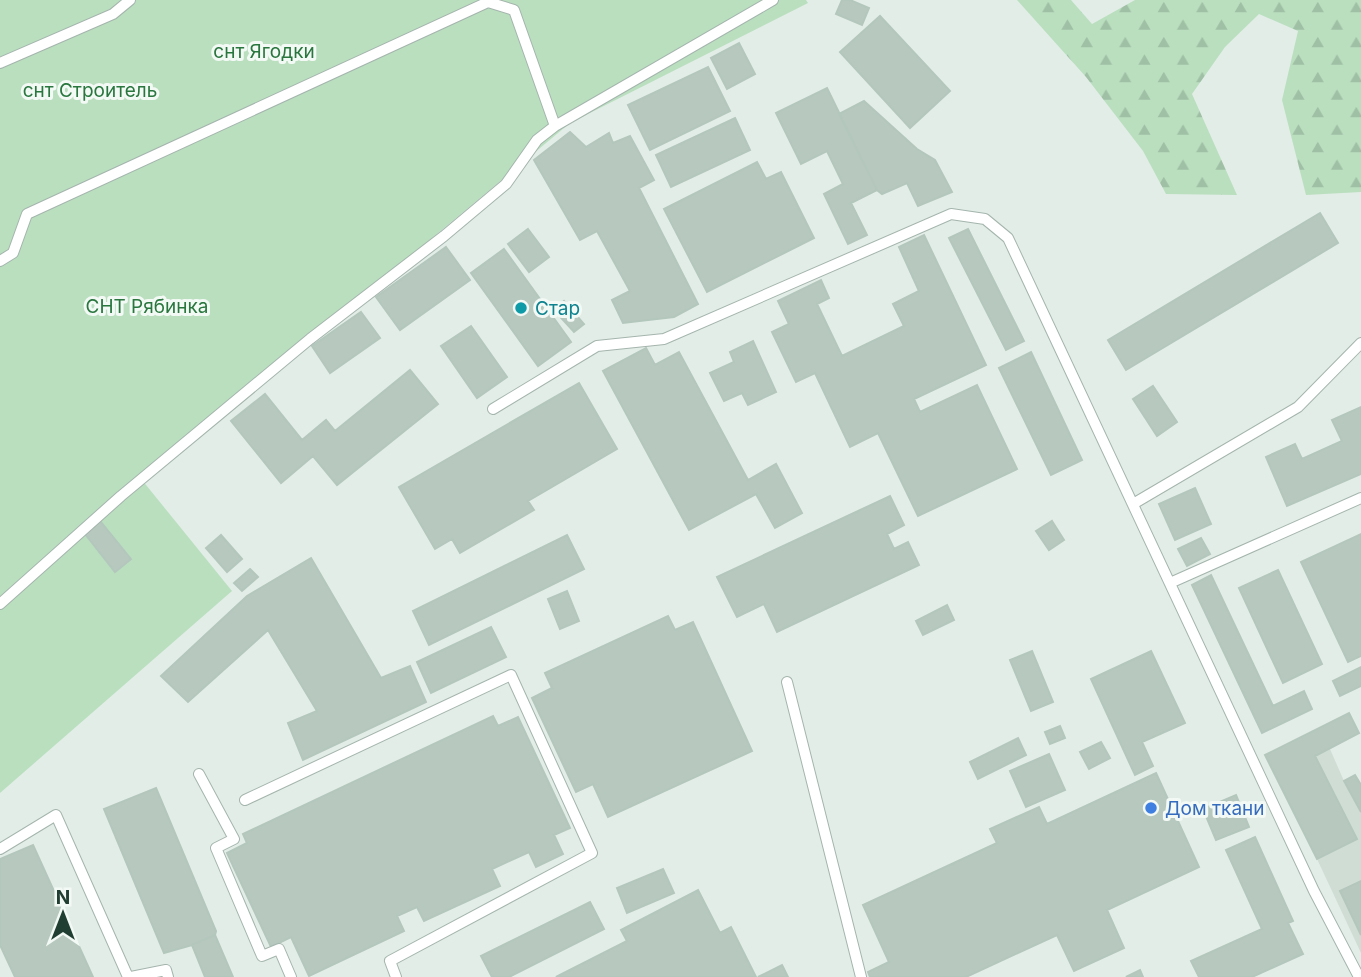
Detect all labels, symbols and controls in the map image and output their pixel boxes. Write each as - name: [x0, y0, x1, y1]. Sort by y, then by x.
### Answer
- park label: снт Ягодки: [213, 40, 315, 63]
- park label: снт Строитель: [23, 79, 157, 102]
- park label: СНТ Рябинка: [86, 295, 208, 318]
- place label: Стар: [535, 297, 580, 320]
- marker: Стар: [513, 300, 529, 316]
- place label: Дом ткани: [1165, 797, 1265, 820]
- marker: Дом ткани: [1143, 800, 1159, 816]
- north arrow: [28, 879, 98, 949]
- text: N: [56, 886, 70, 909]

